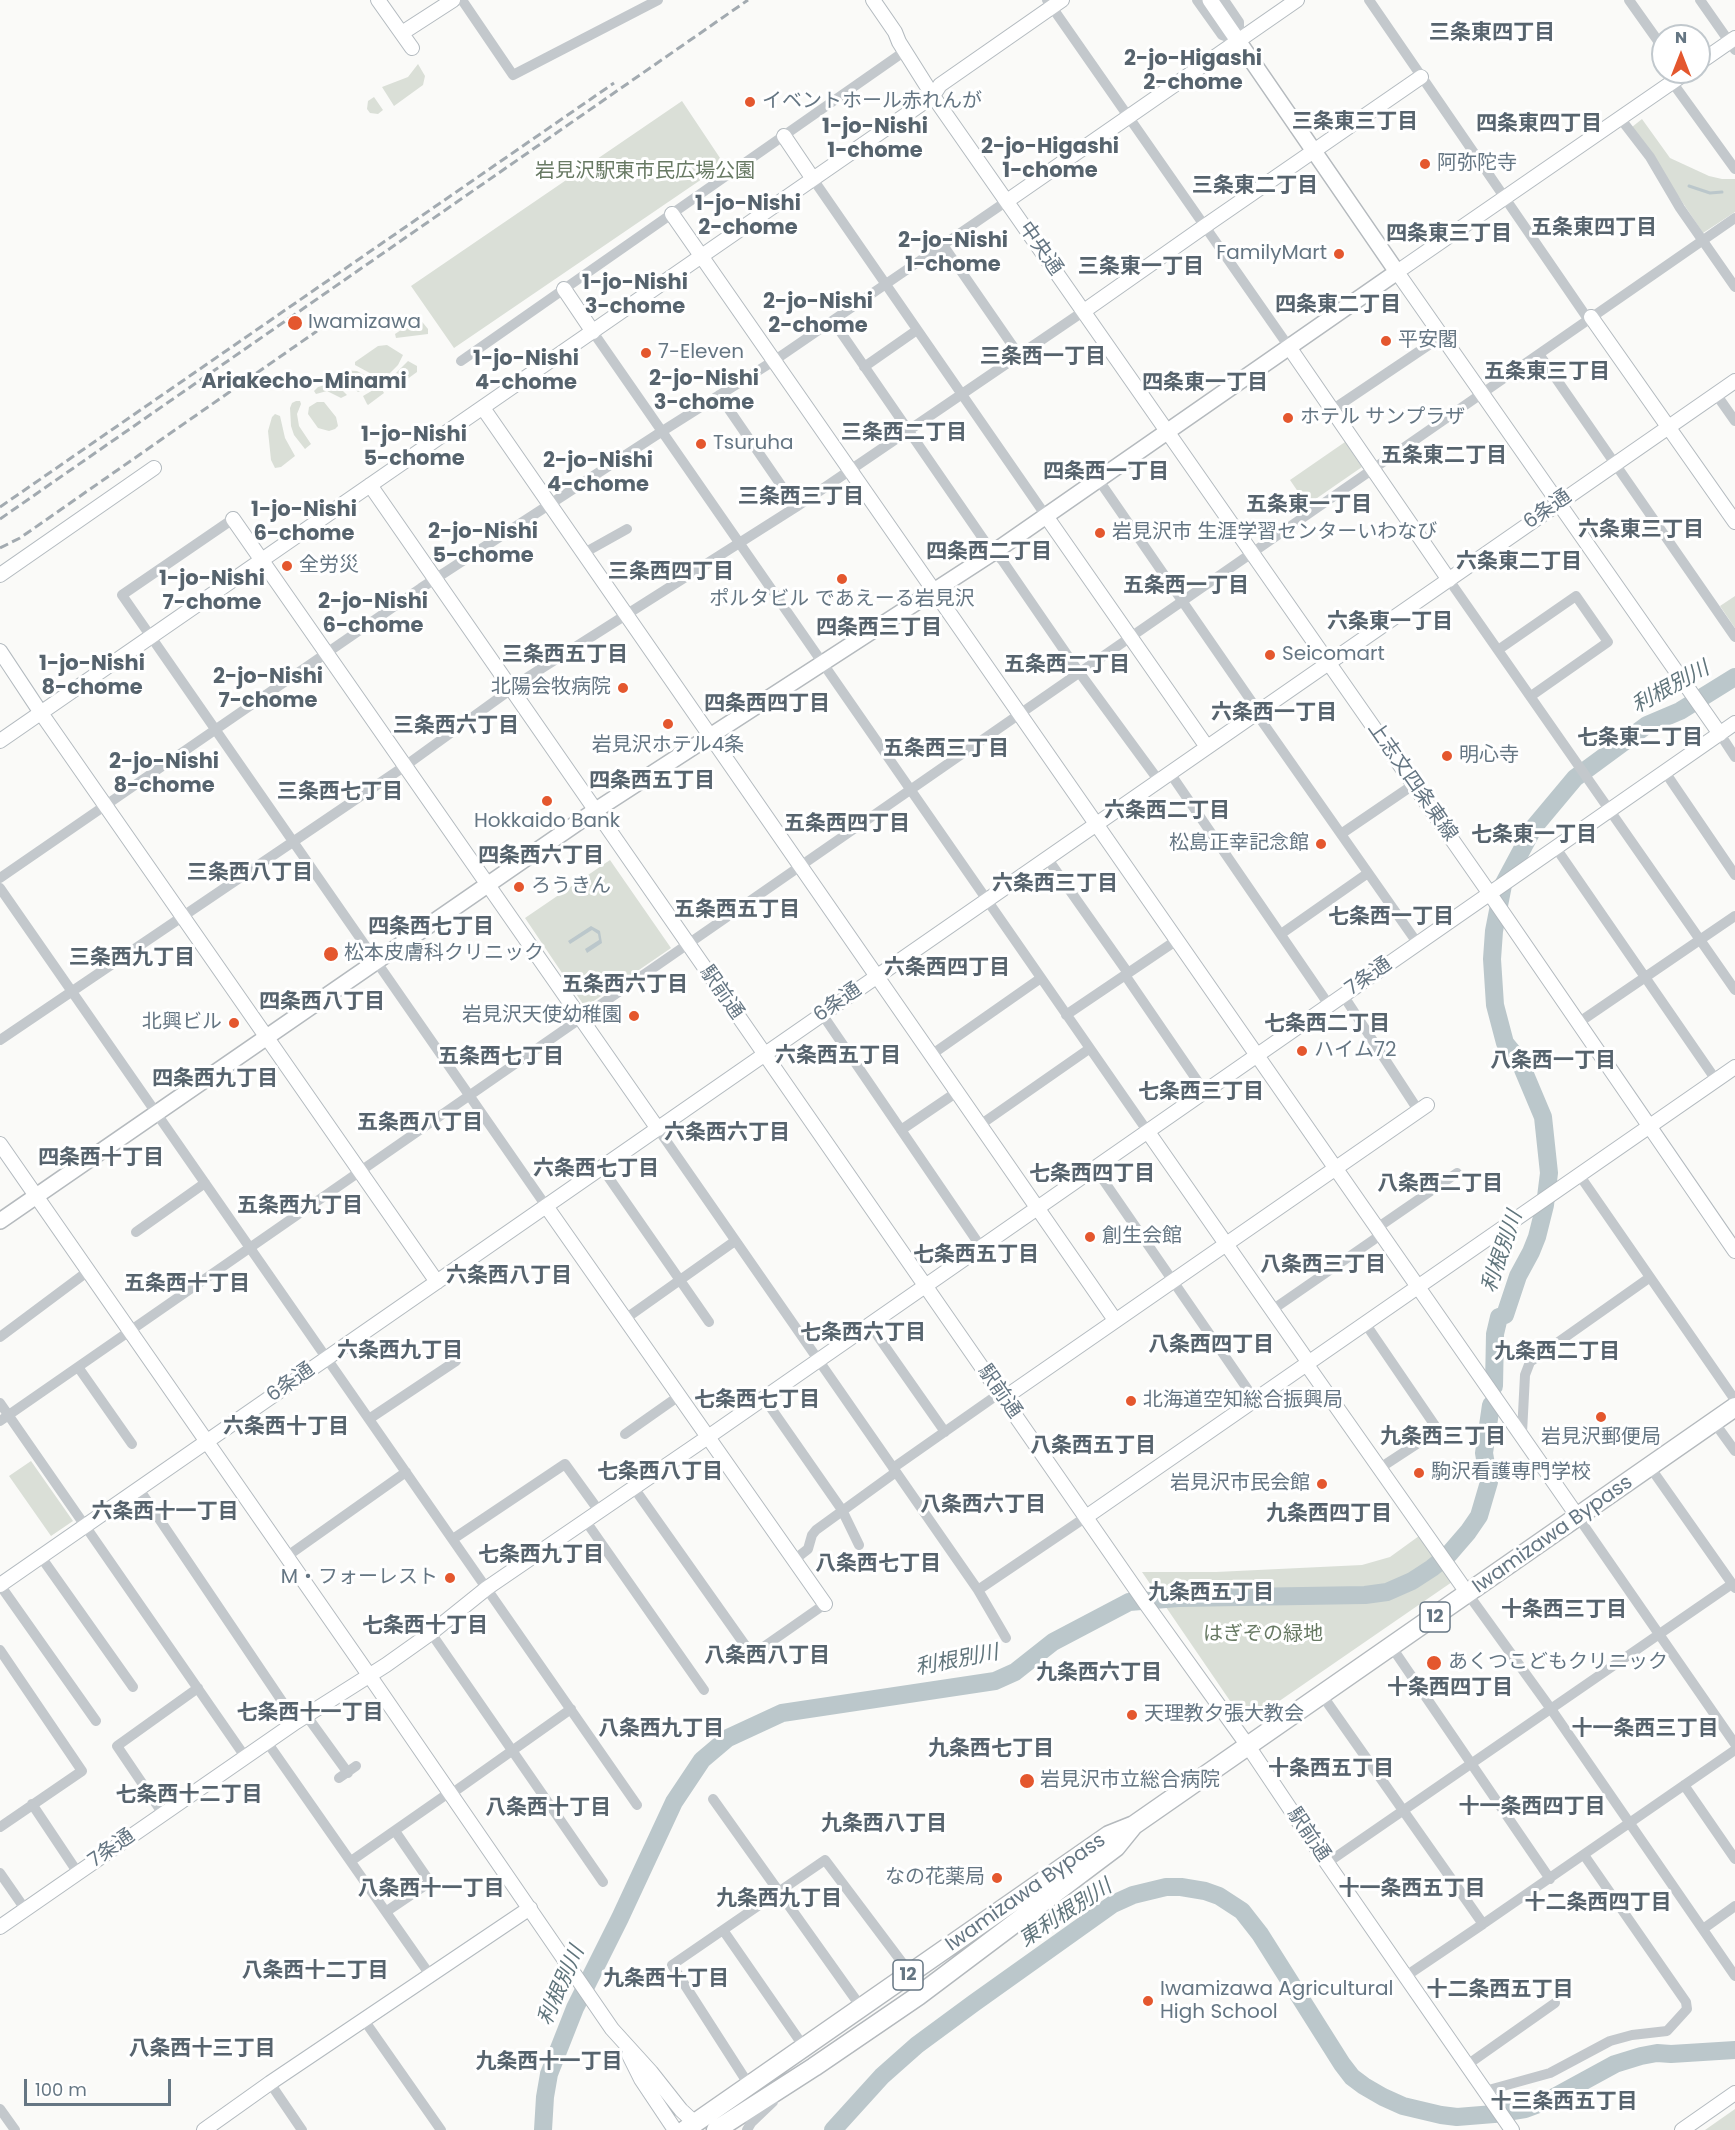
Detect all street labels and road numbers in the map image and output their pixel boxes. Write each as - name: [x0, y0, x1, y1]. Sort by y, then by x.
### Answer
- street label: 中央通: [1013, 218, 1067, 280]
- street label: 6条通: [1520, 485, 1576, 535]
- street label: 上志文四条東線: [1362, 718, 1462, 846]
- street label: 7条通: [1341, 953, 1397, 1001]
- street label: 駅前通: [694, 962, 748, 1024]
- street label: 6条通: [810, 978, 866, 1028]
- street label: 6条通: [263, 1358, 319, 1408]
- street label: 駅前通: [972, 1361, 1026, 1423]
- street label: Iwamizawa Bypass: [1468, 1471, 1638, 1599]
- road number: 12: [1420, 1602, 1450, 1632]
- street label: 駅前通: [1281, 1803, 1335, 1867]
- street label: 7条通: [84, 1825, 140, 1873]
- street label: Iwamizawa Bypass: [941, 1829, 1111, 1957]
- road number: 12: [893, 1960, 923, 1990]

